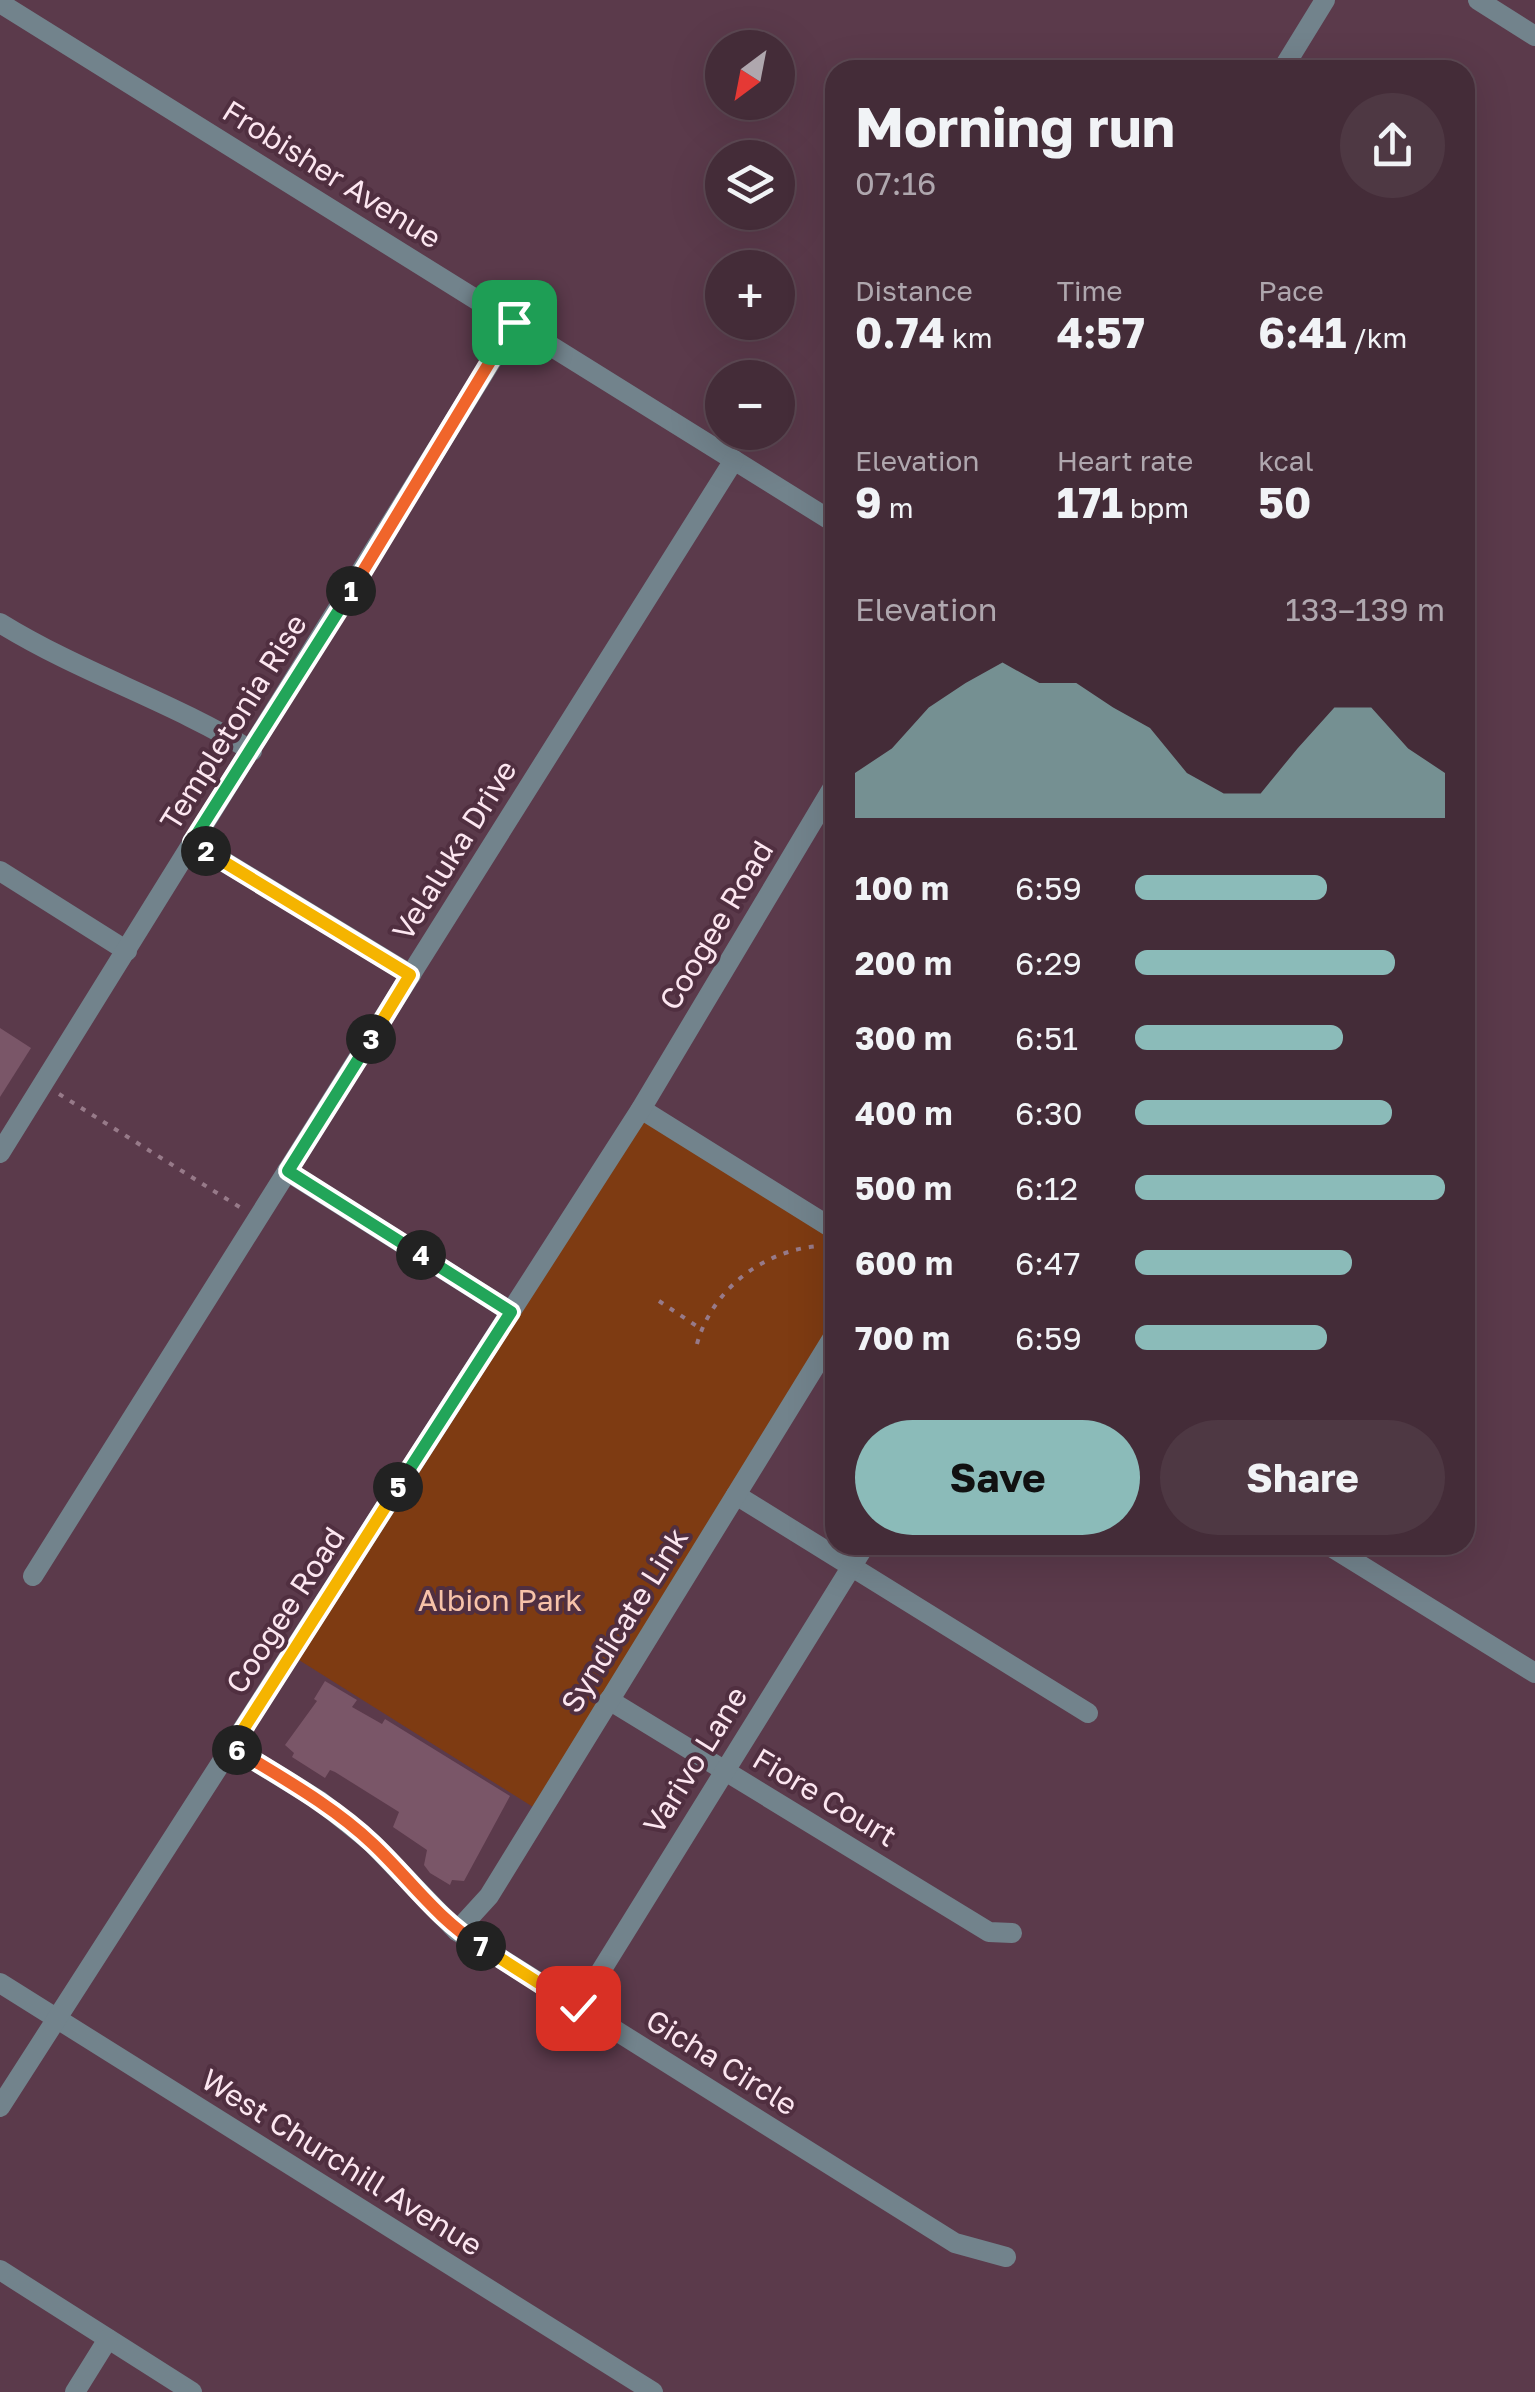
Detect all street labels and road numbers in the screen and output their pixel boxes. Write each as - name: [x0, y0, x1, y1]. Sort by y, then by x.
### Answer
- street label: Frobisher Avenue: [216, 92, 448, 256]
- street label: Templetonia Rise: [152, 607, 314, 837]
- street label: Velaluka Drive: [384, 753, 524, 947]
- street label: Coogee Road: [651, 834, 781, 1016]
- street label: Coogee Road: [218, 1520, 352, 1700]
- street label: Syndicate Link: [553, 1521, 695, 1719]
- street label: Varivo Lane: [636, 1680, 754, 1840]
- street label: Fiore Court: [747, 1740, 903, 1854]
- street label: Gicha Circle: [640, 2001, 804, 2123]
- street label: West Churchill Avenue: [195, 2061, 489, 2263]

